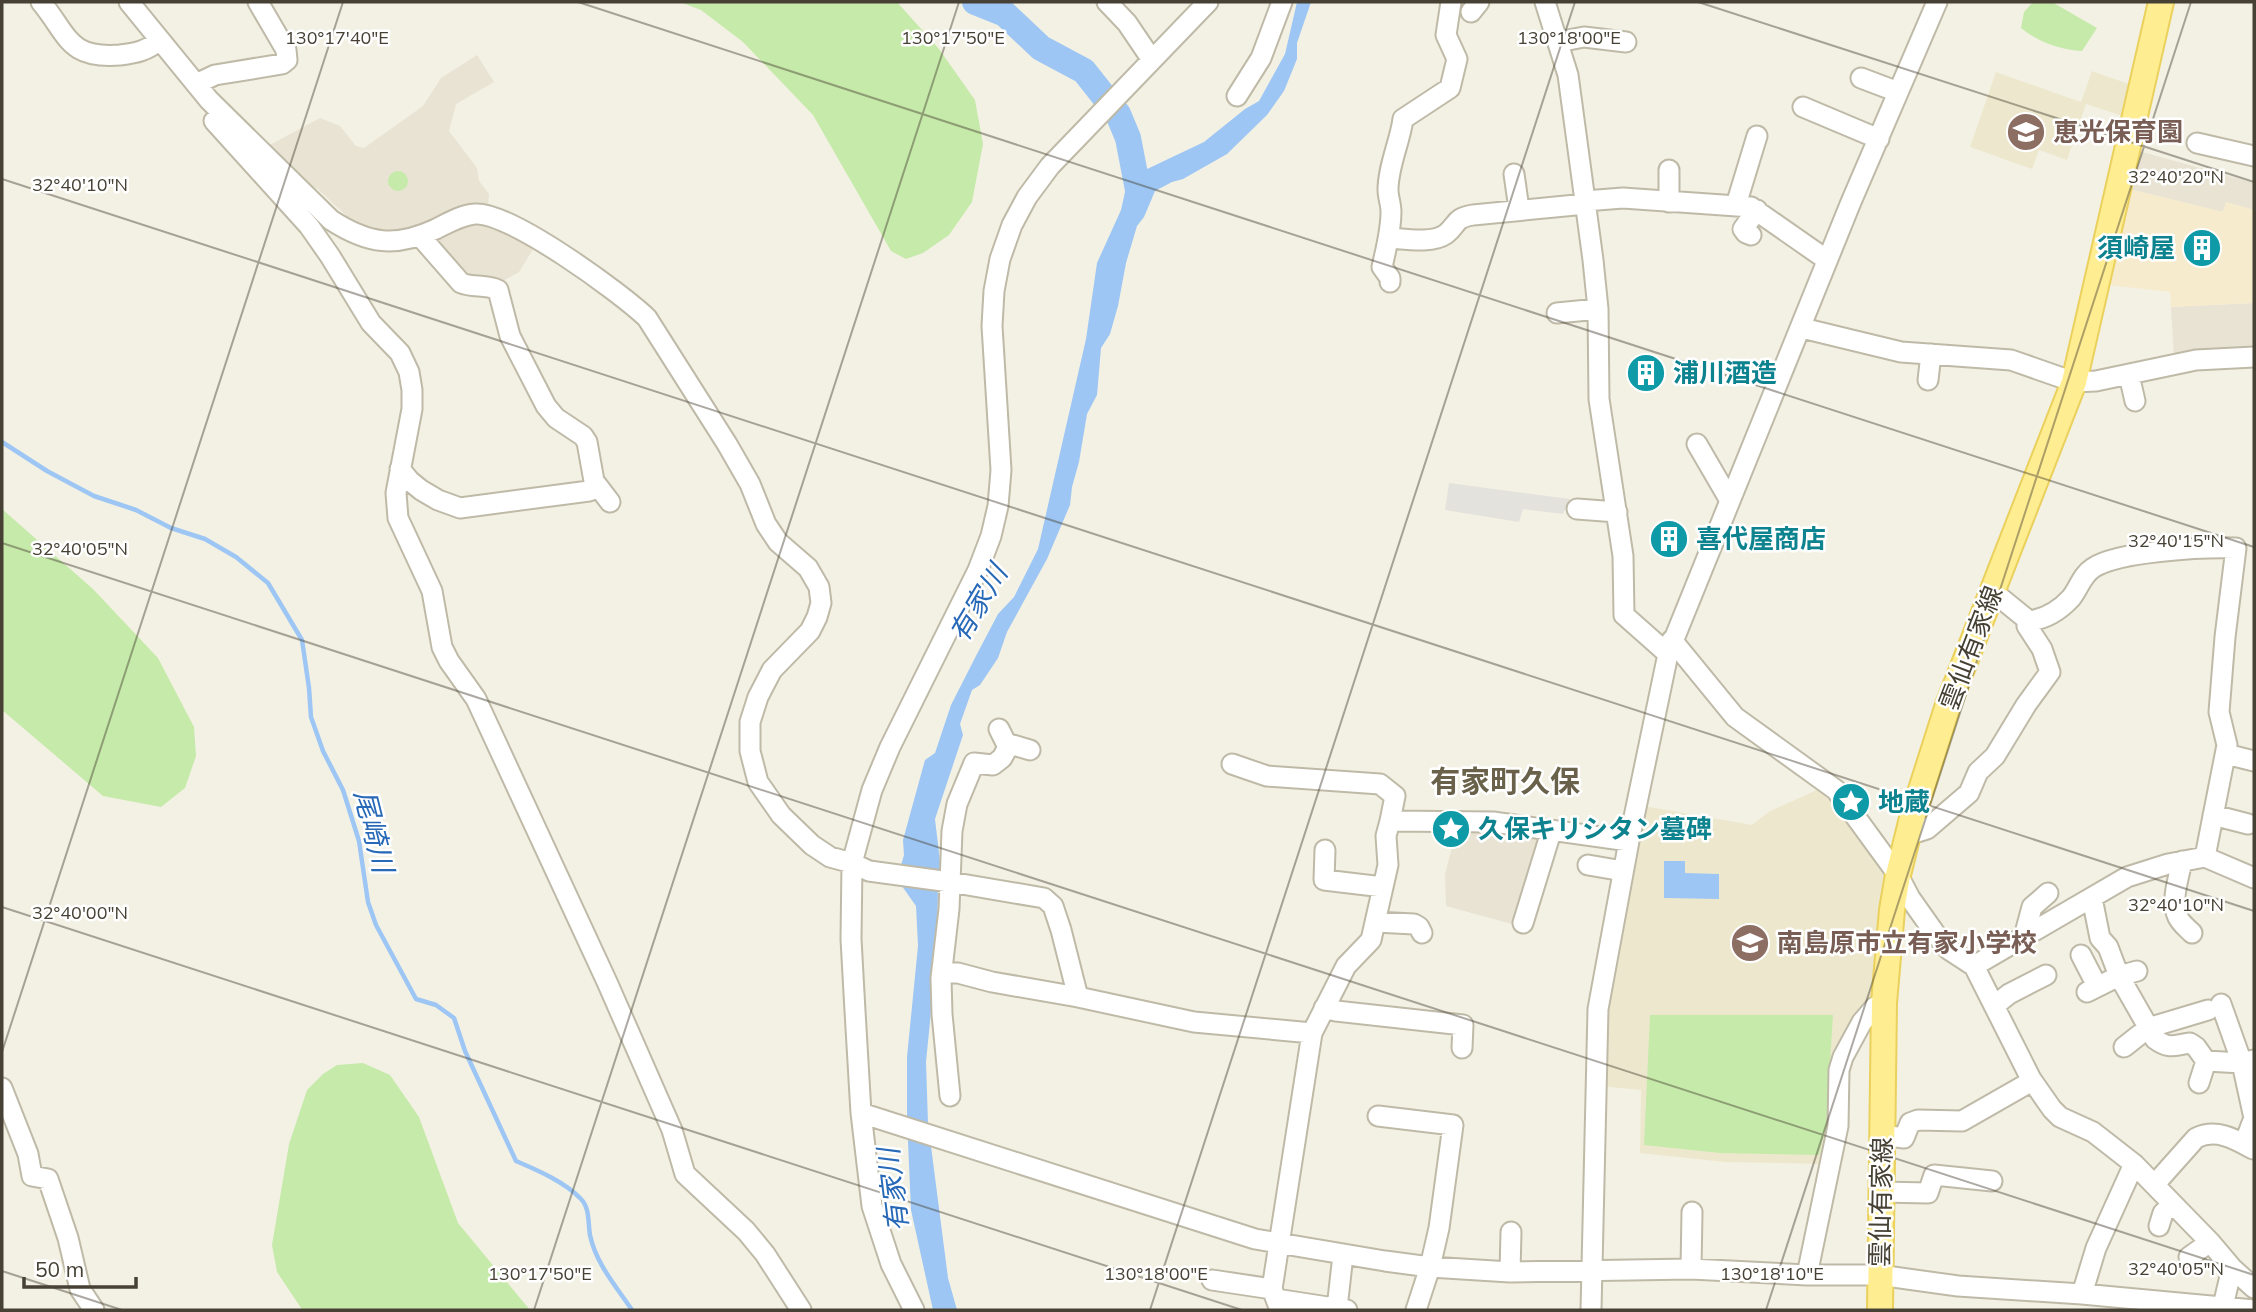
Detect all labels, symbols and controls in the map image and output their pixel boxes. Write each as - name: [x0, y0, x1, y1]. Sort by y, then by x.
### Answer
- text: 130°17'40"E: [285, 26, 389, 49]
- text: 130°17'50"E: [901, 26, 1005, 49]
- text: 130°18'00"E: [1517, 26, 1621, 49]
- school or university icon: 恵光保育園: [2005, 111, 2047, 153]
- place label: 恵光保育園: [2053, 115, 2183, 148]
- text: 32°40'20"N: [2128, 165, 2224, 188]
- text: 32°40'10"N: [32, 173, 128, 196]
- building icon: 須崎屋: [2181, 227, 2223, 269]
- place label: 須崎屋: [2097, 231, 2175, 264]
- building icon: 浦川酒造: [1625, 352, 1667, 394]
- place label: 浦川酒造: [1673, 356, 1777, 389]
- building icon: 喜代屋商店: [1648, 518, 1690, 560]
- place label: 喜代屋商店: [1696, 522, 1826, 555]
- text: 32°40'15"N: [2128, 529, 2224, 552]
- text: 32°40'05"N: [32, 537, 128, 560]
- water label: 有家川: [941, 555, 1016, 648]
- street label: 雲仙有家線: [1932, 581, 2009, 714]
- district label: 有家町久保: [1430, 762, 1580, 800]
- place icon: 地蔵: [1830, 781, 1872, 823]
- place label: 地蔵: [1878, 785, 1930, 818]
- water label: 尾崎川: [347, 786, 402, 879]
- place icon: 久保キリシタン墓碑: [1430, 808, 1472, 850]
- place label: 久保キリシタン墓碑: [1478, 812, 1712, 845]
- text: 32°40'10"N: [2128, 893, 2224, 916]
- text: 32°40'00"N: [32, 901, 128, 924]
- school or university icon: 南島原市立有家小学校: [1729, 922, 1771, 964]
- place label: 南島原市立有家小学校: [1777, 926, 2037, 959]
- street label: 雲仙有家線: [1863, 1137, 1898, 1267]
- water label: 有家川: [870, 1143, 915, 1234]
- scale bar: [24, 1246, 136, 1290]
- text: 50 m: [35, 1256, 84, 1282]
- text: 32°40'05"N: [2128, 1257, 2224, 1280]
- text: 130°17'50"E: [488, 1262, 592, 1285]
- text: 130°18'00"E: [1104, 1262, 1208, 1285]
- text: 130°18'10"E: [1720, 1262, 1824, 1285]

